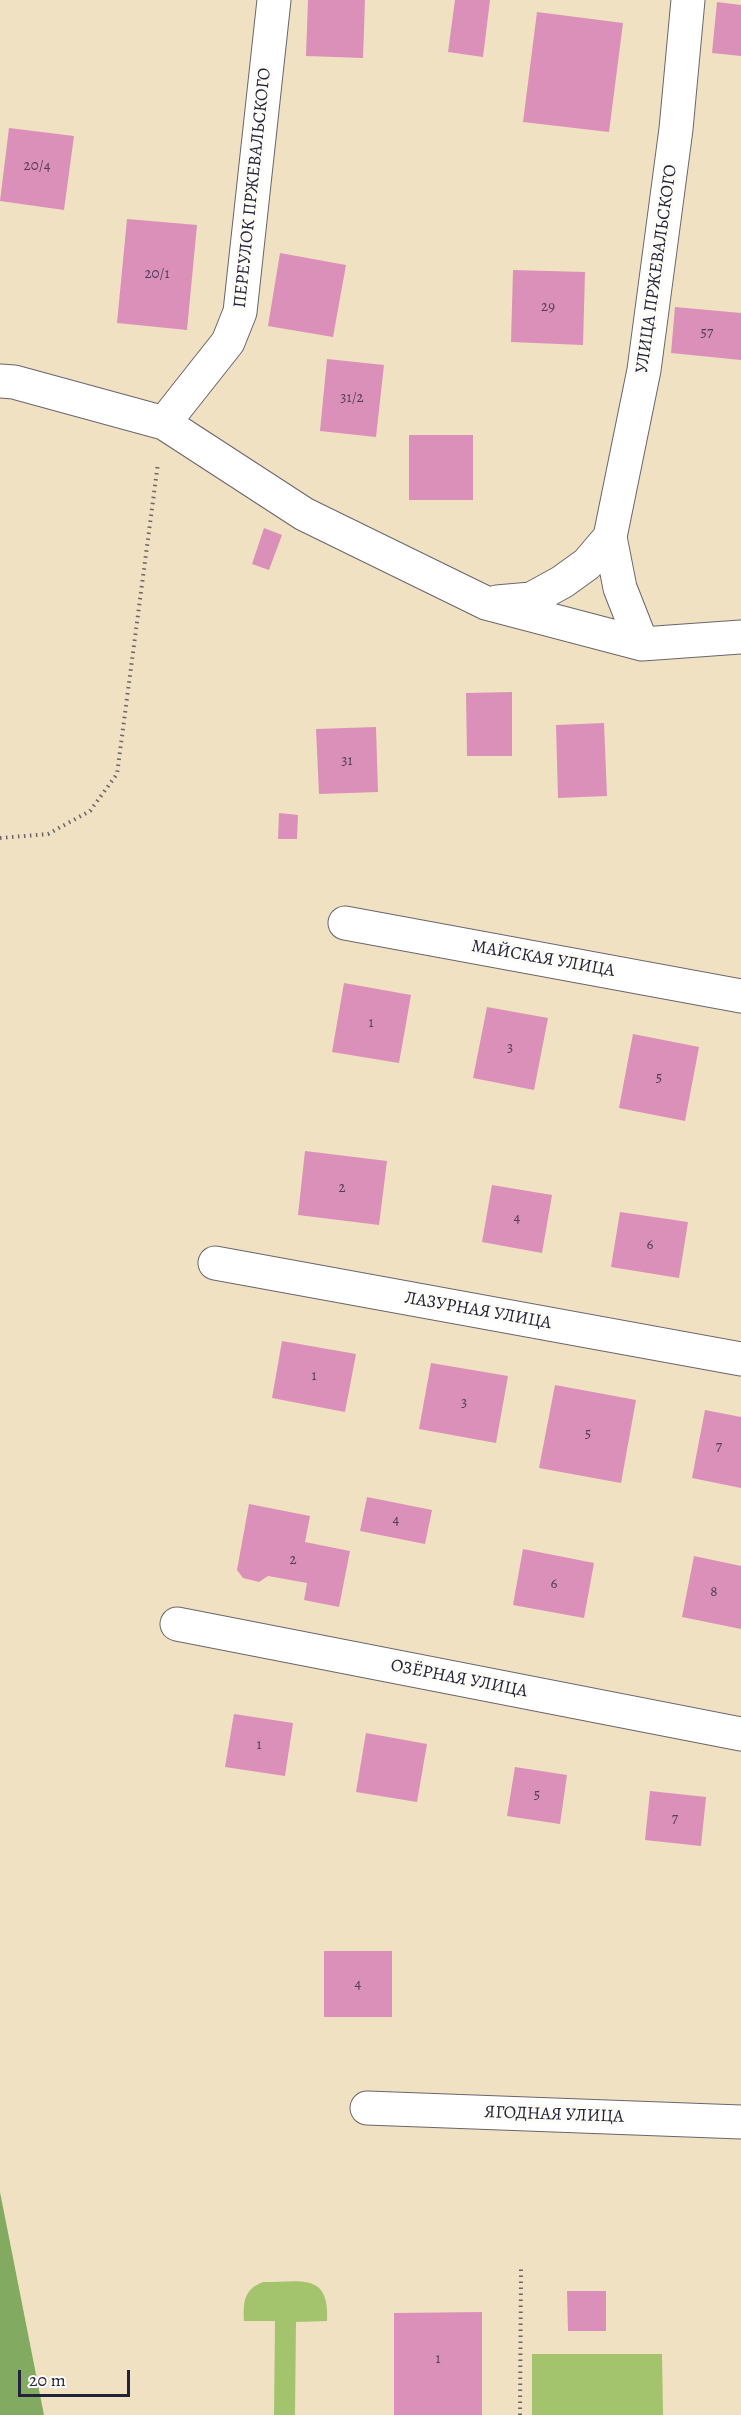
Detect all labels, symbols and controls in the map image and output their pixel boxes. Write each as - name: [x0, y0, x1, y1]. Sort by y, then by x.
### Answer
- street label: ПЕРЕУЛОК ПРЖЕВАЛЬСКОГО: [230, 67, 276, 309]
- house number: 20/4: [24, 157, 50, 175]
- street label: УЛИЦА ПРЖЕВАЛЬСКОГО: [632, 163, 682, 375]
- house number: 20/1: [144, 265, 170, 283]
- house number: 29: [541, 298, 555, 316]
- house number: 57: [701, 324, 713, 342]
- house number: 31/2: [340, 389, 364, 407]
- house number: 31: [341, 752, 353, 770]
- street label: МАЙСКАЯ УЛИЦА: [470, 936, 616, 982]
- house number: 1: [368, 1014, 374, 1032]
- house number: 3: [507, 1039, 513, 1057]
- house number: 5: [656, 1069, 662, 1087]
- house number: 2: [338, 1179, 346, 1197]
- house number: 4: [514, 1209, 520, 1227]
- house number: 6: [647, 1236, 653, 1254]
- street label: ЛАЗУРНАЯ УЛИЦА: [403, 1287, 553, 1335]
- house number: 1: [311, 1367, 317, 1385]
- house number: 3: [461, 1394, 467, 1412]
- house number: 5: [585, 1425, 591, 1443]
- house number: 7: [716, 1438, 722, 1456]
- house number: 4: [393, 1511, 399, 1529]
- house number: 2: [289, 1551, 297, 1569]
- house number: 6: [551, 1575, 557, 1593]
- house number: 8: [710, 1583, 718, 1601]
- street label: ОЗЁРНАЯ УЛИЦА: [389, 1655, 529, 1703]
- house number: 1: [256, 1736, 262, 1754]
- house number: 5: [534, 1786, 540, 1804]
- house number: 7: [672, 1810, 678, 1828]
- house number: 4: [355, 1975, 361, 1993]
- street label: ЯГОДНАЯ УЛИЦА: [484, 2102, 624, 2128]
- house number: 1: [435, 2350, 441, 2368]
- scale bar: [21, 2358, 134, 2396]
- text: 20 m: [29, 2368, 66, 2392]

